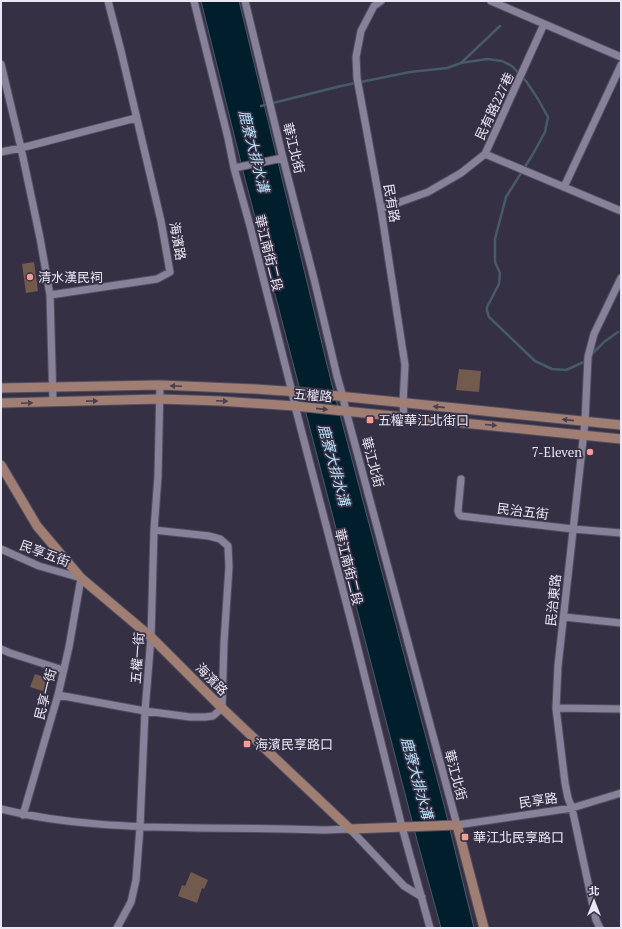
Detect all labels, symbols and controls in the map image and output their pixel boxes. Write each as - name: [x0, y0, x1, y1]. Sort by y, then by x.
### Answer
- street label: 民有路227巷: [470, 69, 518, 143]
- water label: 鹿寮大排水溝: [235, 108, 274, 196]
- street label: 華江北街: [279, 121, 309, 175]
- street label: 民有路: [380, 182, 404, 224]
- street label: 華江南街二段: [251, 213, 287, 293]
- street label: 海濱路: [166, 220, 190, 262]
- place label: 清水漢民祠: [38, 268, 103, 286]
- marker: 清水漢民祠: [25, 272, 35, 282]
- one-way arrow: [169, 383, 182, 389]
- street label: 五權路: [293, 384, 333, 406]
- one-way arrow: [86, 398, 99, 404]
- one-way arrow: [216, 398, 228, 405]
- one-way arrow: [21, 399, 33, 406]
- one-way arrow: [433, 404, 445, 410]
- one-way arrow: [316, 406, 328, 412]
- place label: 五權華江北街口: [378, 411, 469, 429]
- marker: 五權華江北街口: [365, 415, 375, 425]
- one-way arrow: [562, 417, 574, 423]
- water label: 鹿寮大排水溝: [314, 422, 355, 510]
- one-way arrow: [485, 422, 497, 429]
- street label: 華江北街: [358, 435, 388, 489]
- place label: 7-Eleven: [532, 443, 582, 461]
- marker: 7-Eleven: [585, 447, 595, 457]
- street label: 民治五街: [496, 499, 550, 523]
- street label: 華江南街二段: [331, 527, 367, 607]
- street label: 民享五街: [17, 536, 73, 570]
- street label: 民治東路: [541, 573, 565, 627]
- street label: 五權一街: [126, 631, 148, 685]
- street label: 海濱路: [192, 659, 232, 699]
- street label: 民享一街: [30, 667, 60, 721]
- place label: 海濱民享路口: [255, 735, 333, 753]
- water label: 鹿寮大排水溝: [397, 735, 438, 823]
- marker: 海濱民享路口: [242, 739, 252, 749]
- street label: 華江北街: [441, 748, 471, 802]
- street label: 民享路: [517, 788, 559, 812]
- place label: 華江北民享路口: [473, 828, 564, 846]
- marker: 華江北民享路口: [460, 832, 470, 842]
- north arrow: [574, 881, 614, 921]
- text: 北: [589, 884, 600, 898]

